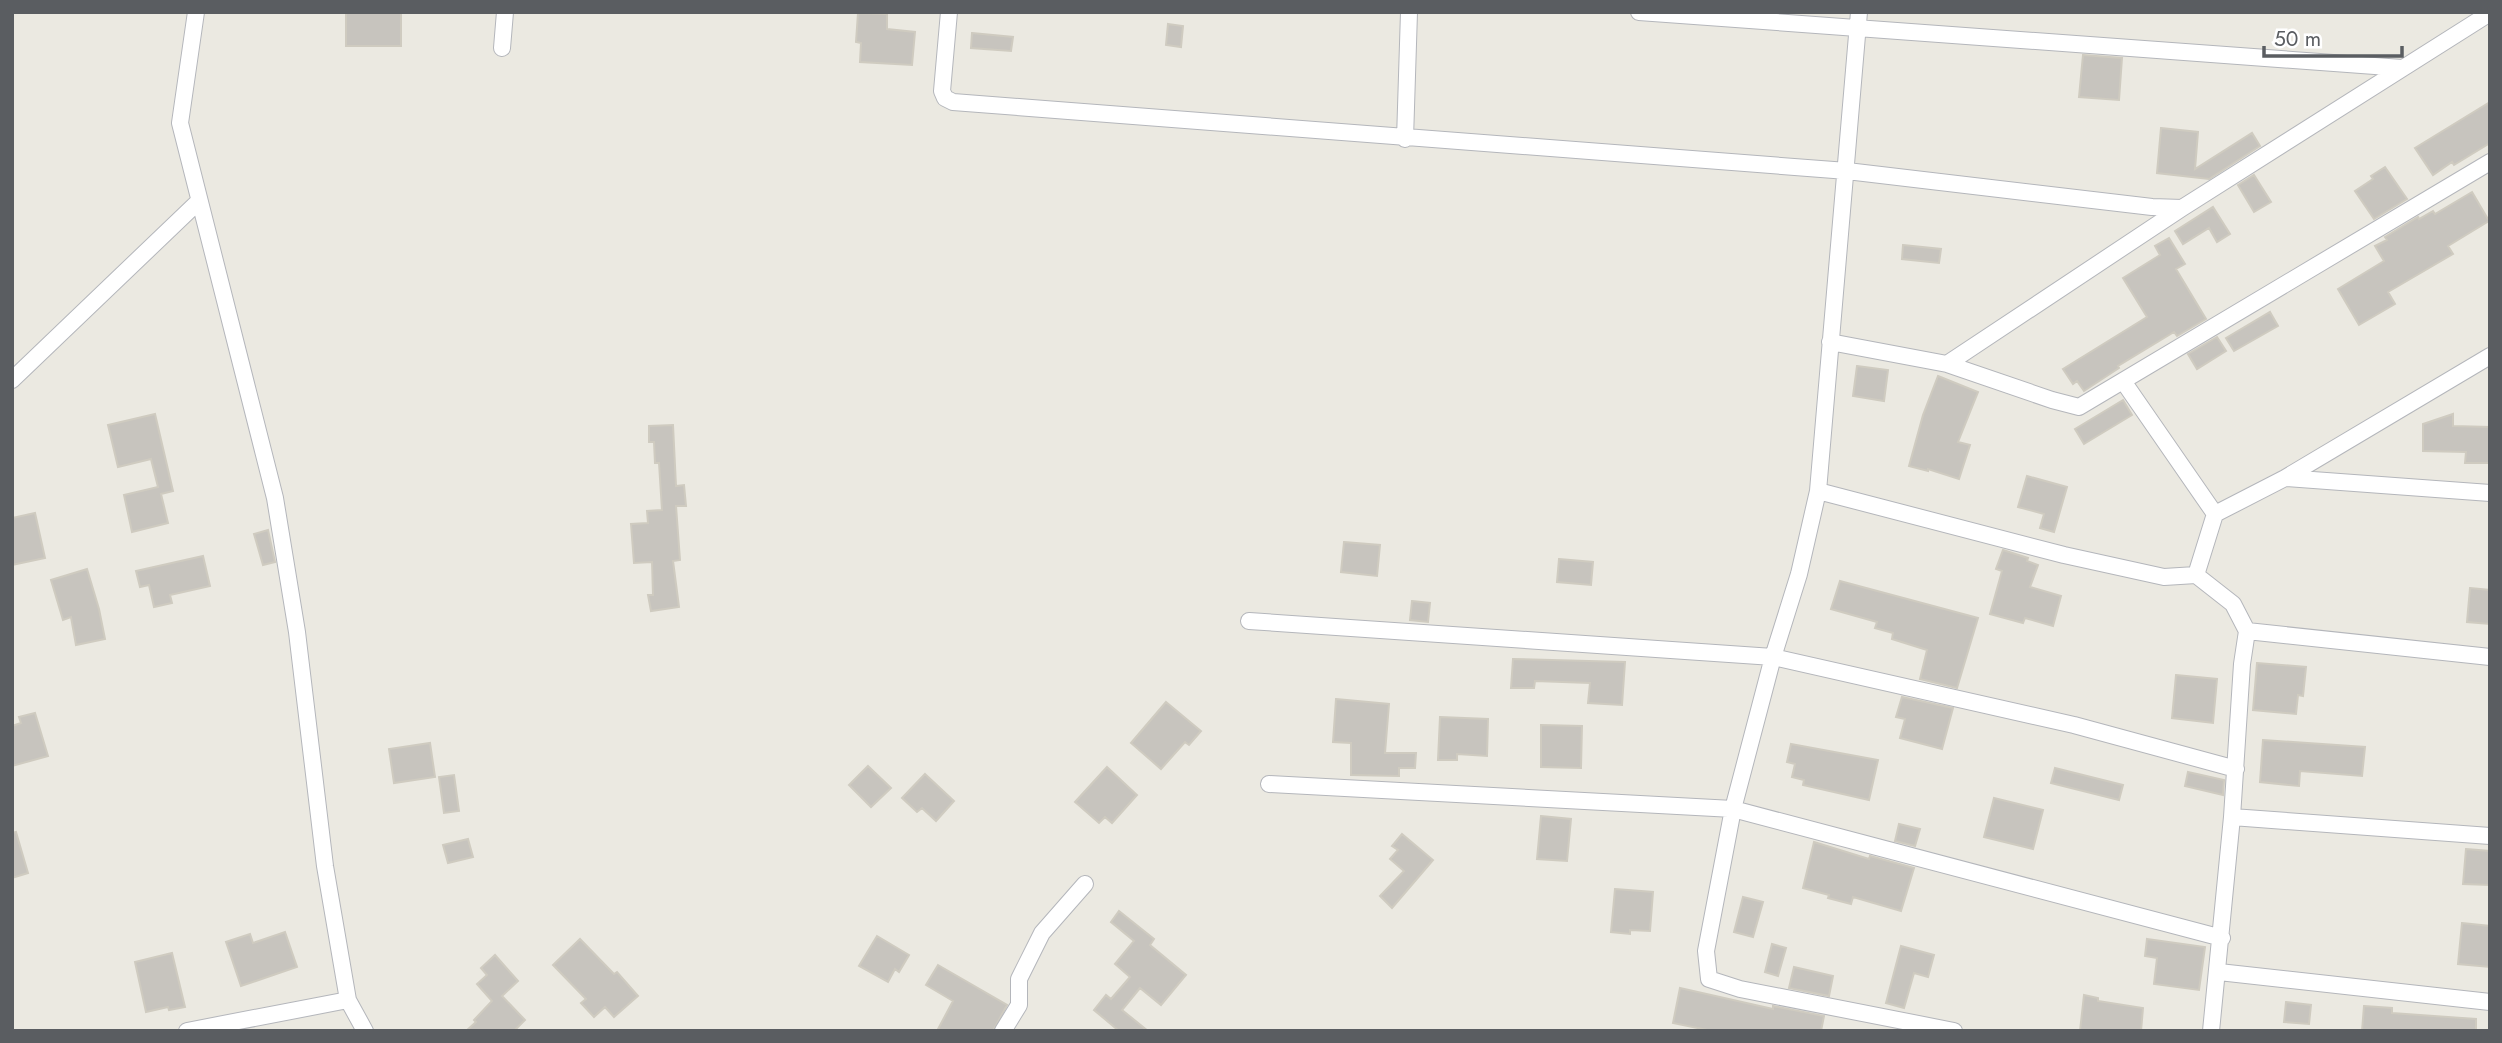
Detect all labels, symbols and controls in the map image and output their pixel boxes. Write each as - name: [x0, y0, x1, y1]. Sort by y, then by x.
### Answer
- scale bar: [2264, 14, 2402, 58]
- text: 50 m: [2274, 24, 2321, 54]

